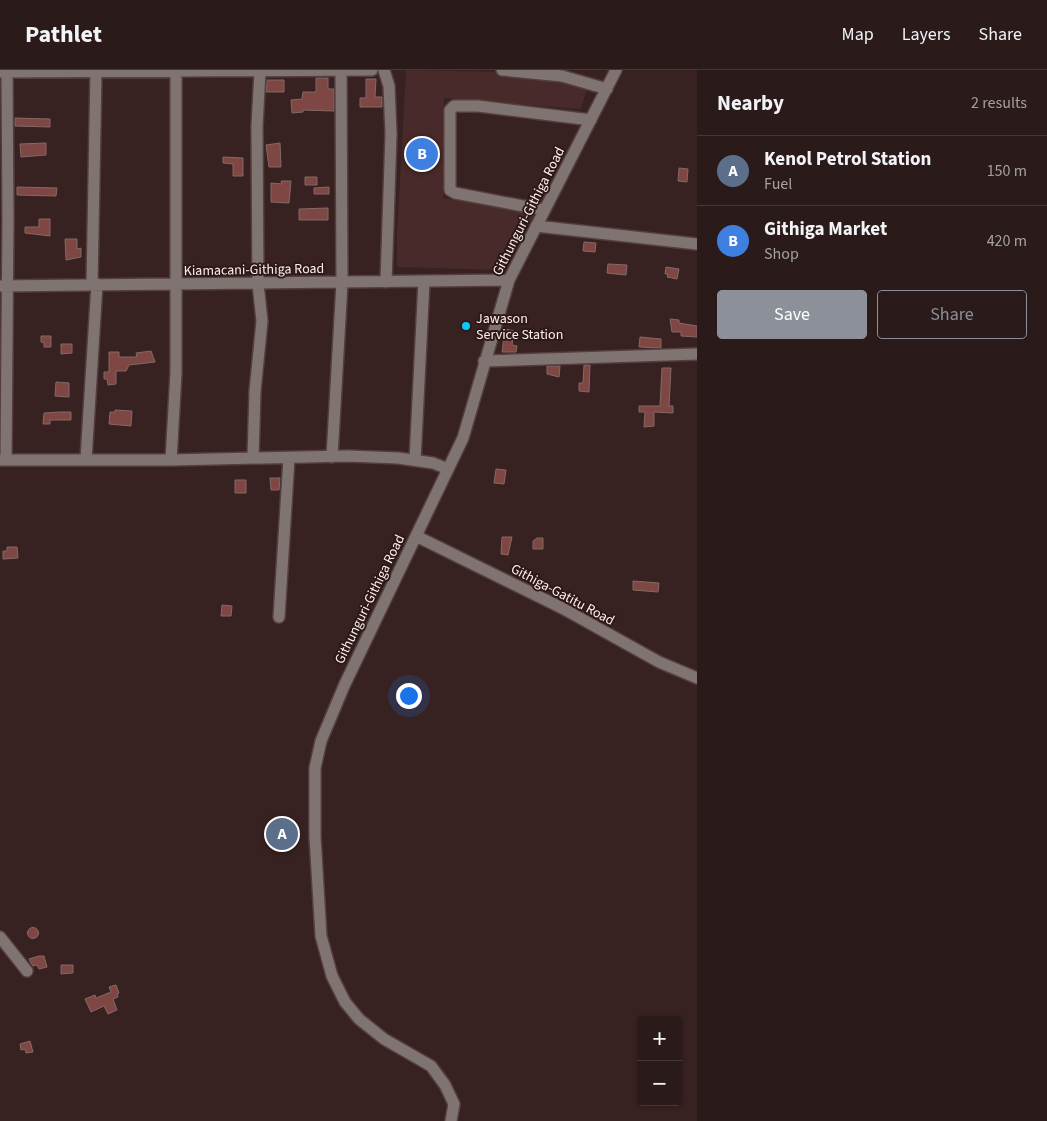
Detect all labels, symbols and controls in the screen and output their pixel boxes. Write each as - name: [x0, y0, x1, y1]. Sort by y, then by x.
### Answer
- text: Pathlet: [25, 17, 102, 52]
- text: Map: [842, 22, 874, 47]
- text: Layers: [902, 22, 951, 47]
- text: Share: [979, 22, 1022, 47]
- text: Nearby: [717, 88, 784, 118]
- text: 2 results: [971, 92, 1027, 114]
- pin: B: [406, 135, 438, 173]
- street label: Githunguri-Githiga Road: [488, 144, 570, 279]
- text: Kenol Petrol Station: [764, 146, 931, 173]
- text: A: [728, 160, 738, 182]
- text: 150 m: [987, 160, 1027, 182]
- text: Fuel: [764, 173, 792, 195]
- text: Githiga Market: [764, 216, 887, 243]
- text: B: [728, 230, 738, 252]
- text: 420 m: [987, 230, 1027, 252]
- text: Shop: [764, 243, 799, 265]
- street label: Kiamacani-Githiga Road: [184, 259, 325, 281]
- button: Save: [717, 290, 867, 339]
- button: Share: [877, 290, 1027, 339]
- place label: Jawason Service Station: [476, 309, 563, 345]
- marker: Jawason Service Station: [460, 320, 472, 332]
- street label: Githunguri-Githiga Road: [330, 531, 410, 667]
- street label: Githiga-Gatitu Road: [507, 559, 618, 631]
- your location: [396, 683, 422, 709]
- pin: A: [266, 815, 298, 853]
- map controls: [637, 1016, 682, 1106]
- button: +: [637, 1016, 682, 1061]
- button: −: [637, 1061, 682, 1106]

